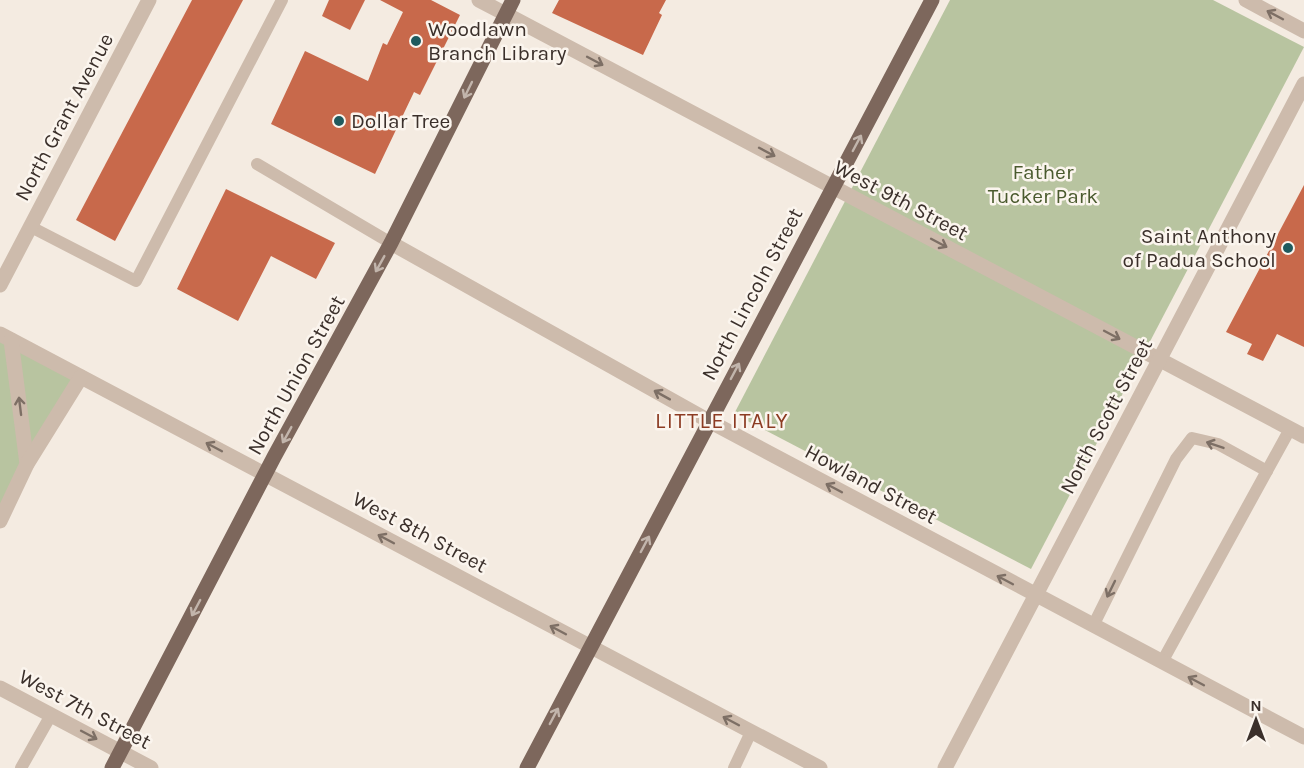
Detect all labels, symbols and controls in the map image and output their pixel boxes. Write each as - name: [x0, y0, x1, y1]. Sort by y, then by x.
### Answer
- one-way arrow: [1267, 9, 1284, 21]
- place label: Woodlawn Branch Library: [428, 17, 567, 65]
- street label: North Grant Avenue: [10, 29, 118, 205]
- marker: Woodlawn Branch Library: [409, 34, 423, 48]
- one-way arrow: [585, 56, 603, 67]
- one-way arrow: [461, 80, 473, 98]
- place label: Dollar Tree: [351, 109, 450, 133]
- marker: Dollar Tree: [332, 114, 346, 128]
- one-way arrow: [852, 135, 863, 153]
- one-way arrow: [758, 146, 775, 158]
- street label: West 9th Street: [830, 155, 972, 245]
- park label: Father Tucker Park: [988, 160, 1098, 208]
- street label: North Lincoln Street: [697, 204, 808, 384]
- place label: Saint Anthony of Padua School: [1122, 224, 1276, 272]
- one-way arrow: [930, 238, 948, 250]
- marker: Saint Anthony of Padua School: [1281, 241, 1295, 255]
- one-way arrow: [374, 255, 386, 272]
- street label: North Union Street: [242, 291, 350, 459]
- one-way arrow: [1102, 329, 1120, 341]
- street label: North Scott Street: [1055, 334, 1157, 498]
- one-way arrow: [729, 363, 741, 380]
- one-way arrow: [654, 389, 671, 401]
- one-way arrow: [14, 397, 25, 417]
- district label: LITTLE ITALY: [655, 408, 789, 434]
- one-way arrow: [281, 426, 293, 443]
- one-way arrow: [1206, 438, 1225, 449]
- street label: Howland Street: [801, 439, 941, 529]
- one-way arrow: [205, 441, 223, 452]
- one-way arrow: [825, 482, 843, 493]
- street label: West 8th Street: [349, 486, 491, 578]
- one-way arrow: [377, 532, 395, 544]
- one-way arrow: [639, 535, 651, 553]
- one-way arrow: [997, 574, 1015, 585]
- one-way arrow: [1105, 579, 1117, 597]
- one-way arrow: [190, 598, 201, 616]
- one-way arrow: [550, 624, 568, 635]
- street label: West 7th Street: [15, 664, 155, 754]
- one-way arrow: [1188, 674, 1206, 686]
- north arrow: [1226, 690, 1286, 750]
- text: N: [1250, 696, 1262, 715]
- one-way arrow: [549, 708, 560, 726]
- one-way arrow: [722, 715, 740, 726]
- one-way arrow: [80, 729, 97, 741]

